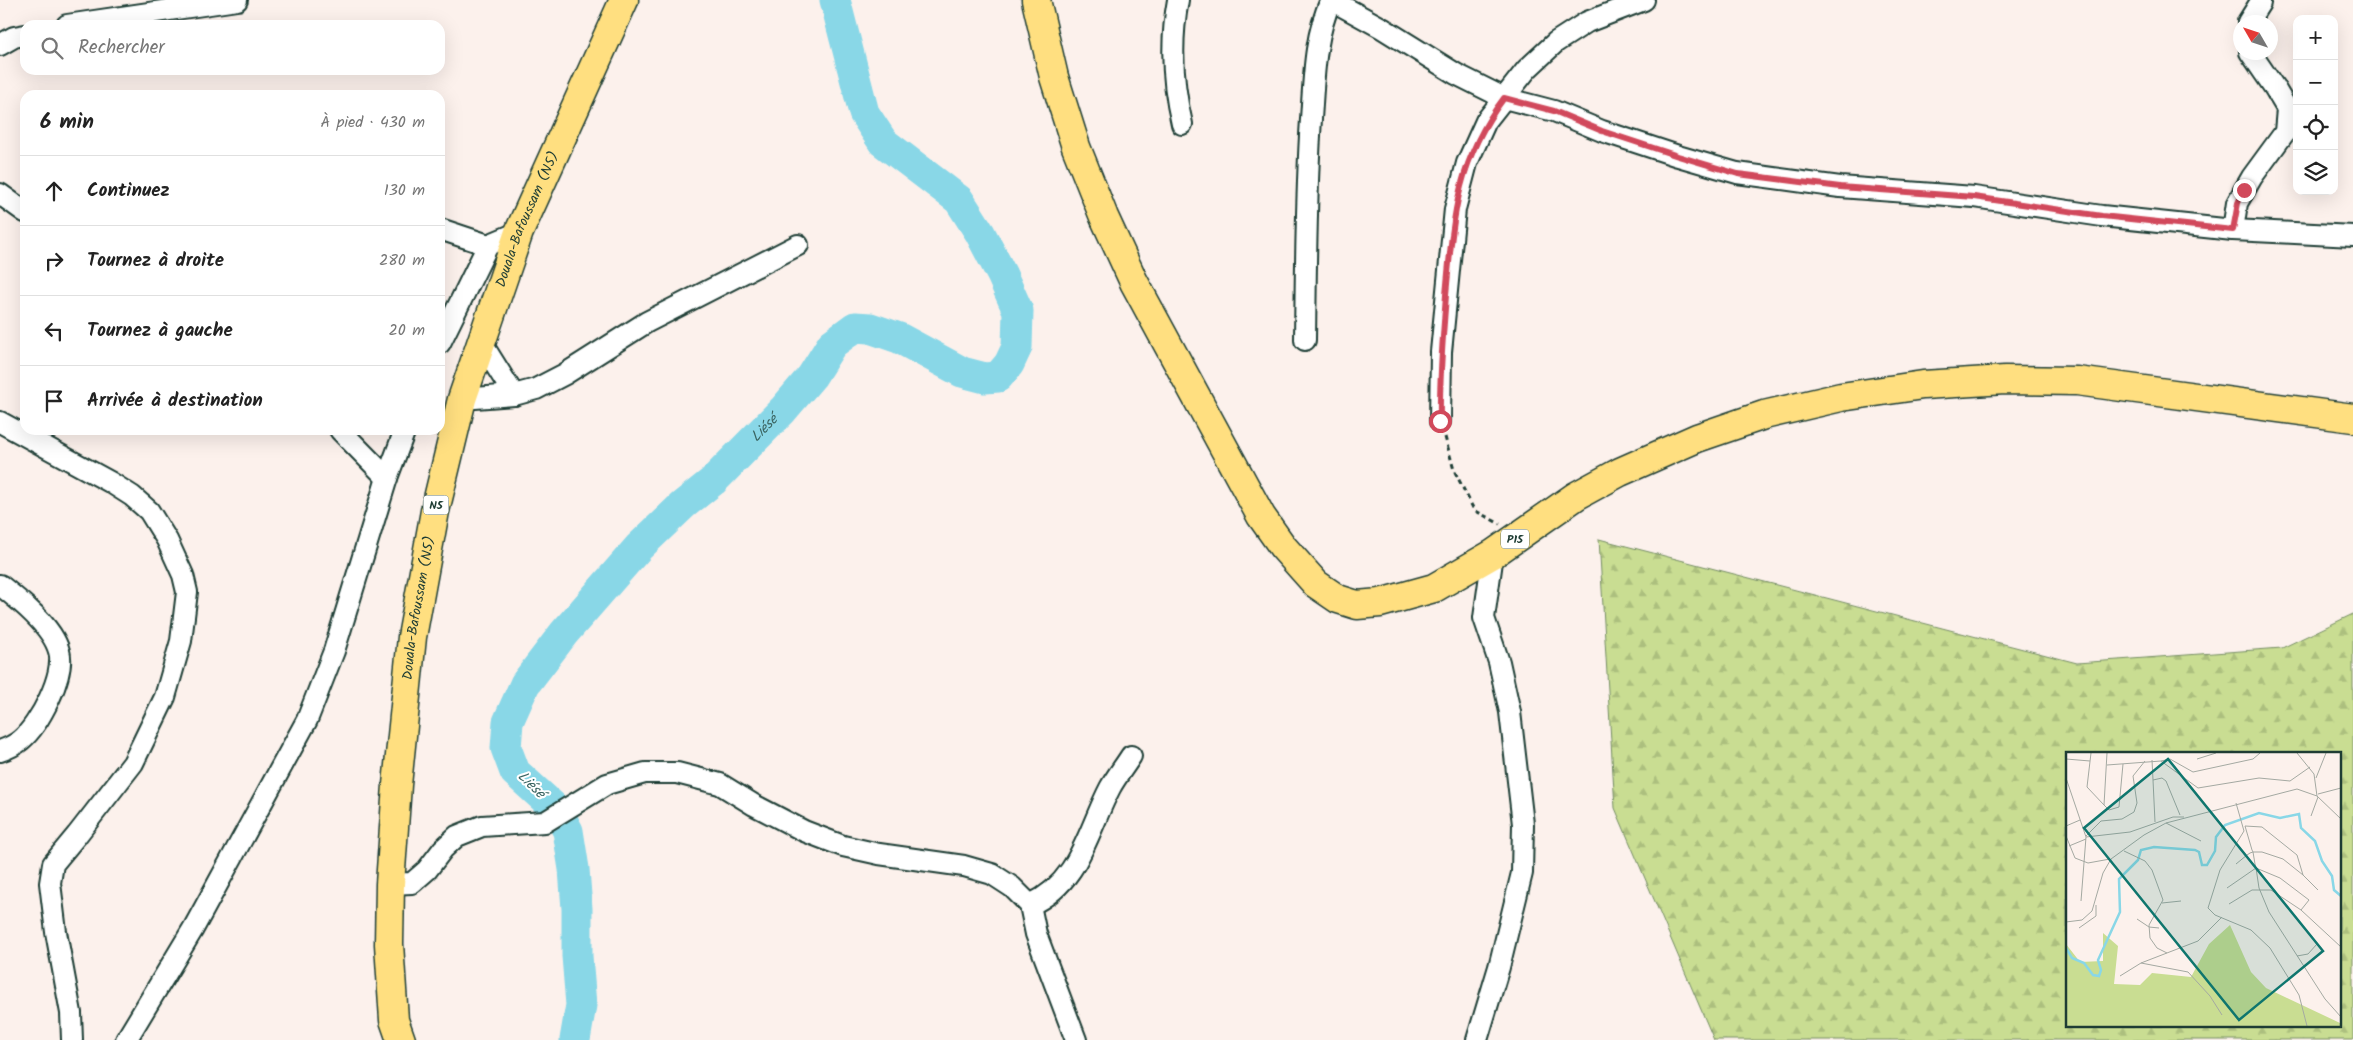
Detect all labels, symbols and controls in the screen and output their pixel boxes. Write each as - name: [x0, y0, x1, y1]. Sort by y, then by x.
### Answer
- north arrow: [2233, 15, 2278, 60]
- map controls: [2293, 15, 2338, 195]
- button: +: [2293, 15, 2338, 60]
- search box: [20, 20, 445, 75]
- text: Rechercher: [78, 33, 165, 63]
- icon: search: [38, 34, 66, 62]
- button: −: [2293, 60, 2338, 105]
- button: locate: [2293, 105, 2338, 150]
- text: 6 min: [40, 106, 94, 139]
- text: À pied · 430 m: [320, 110, 425, 135]
- street label: Douala-Bafoussam (N5): [490, 148, 565, 290]
- button: layers: [2293, 150, 2338, 195]
- text: Continuez: [87, 176, 170, 206]
- icon: ahead: [40, 177, 68, 205]
- text: 130 m: [384, 178, 425, 203]
- route end: [2233, 179, 2256, 202]
- text: Tournez à droite: [87, 246, 224, 276]
- icon: right: [40, 247, 68, 275]
- text: 280 m: [379, 248, 425, 273]
- text: Tournez à gauche: [87, 316, 233, 346]
- icon: left: [40, 317, 68, 345]
- text: 20 m: [389, 318, 425, 343]
- text: Arrivée à destination: [87, 386, 263, 416]
- icon: arrive: [40, 387, 68, 415]
- water label: Liésé: [745, 407, 787, 448]
- route start: [1429, 410, 1452, 433]
- road number: N5: [424, 496, 448, 514]
- road number: P15: [1501, 530, 1529, 548]
- street label: Douala-Bafoussam (N5): [397, 534, 441, 681]
- inset map: [2066, 752, 2340, 1028]
- water label: Liésé: [511, 765, 553, 807]

